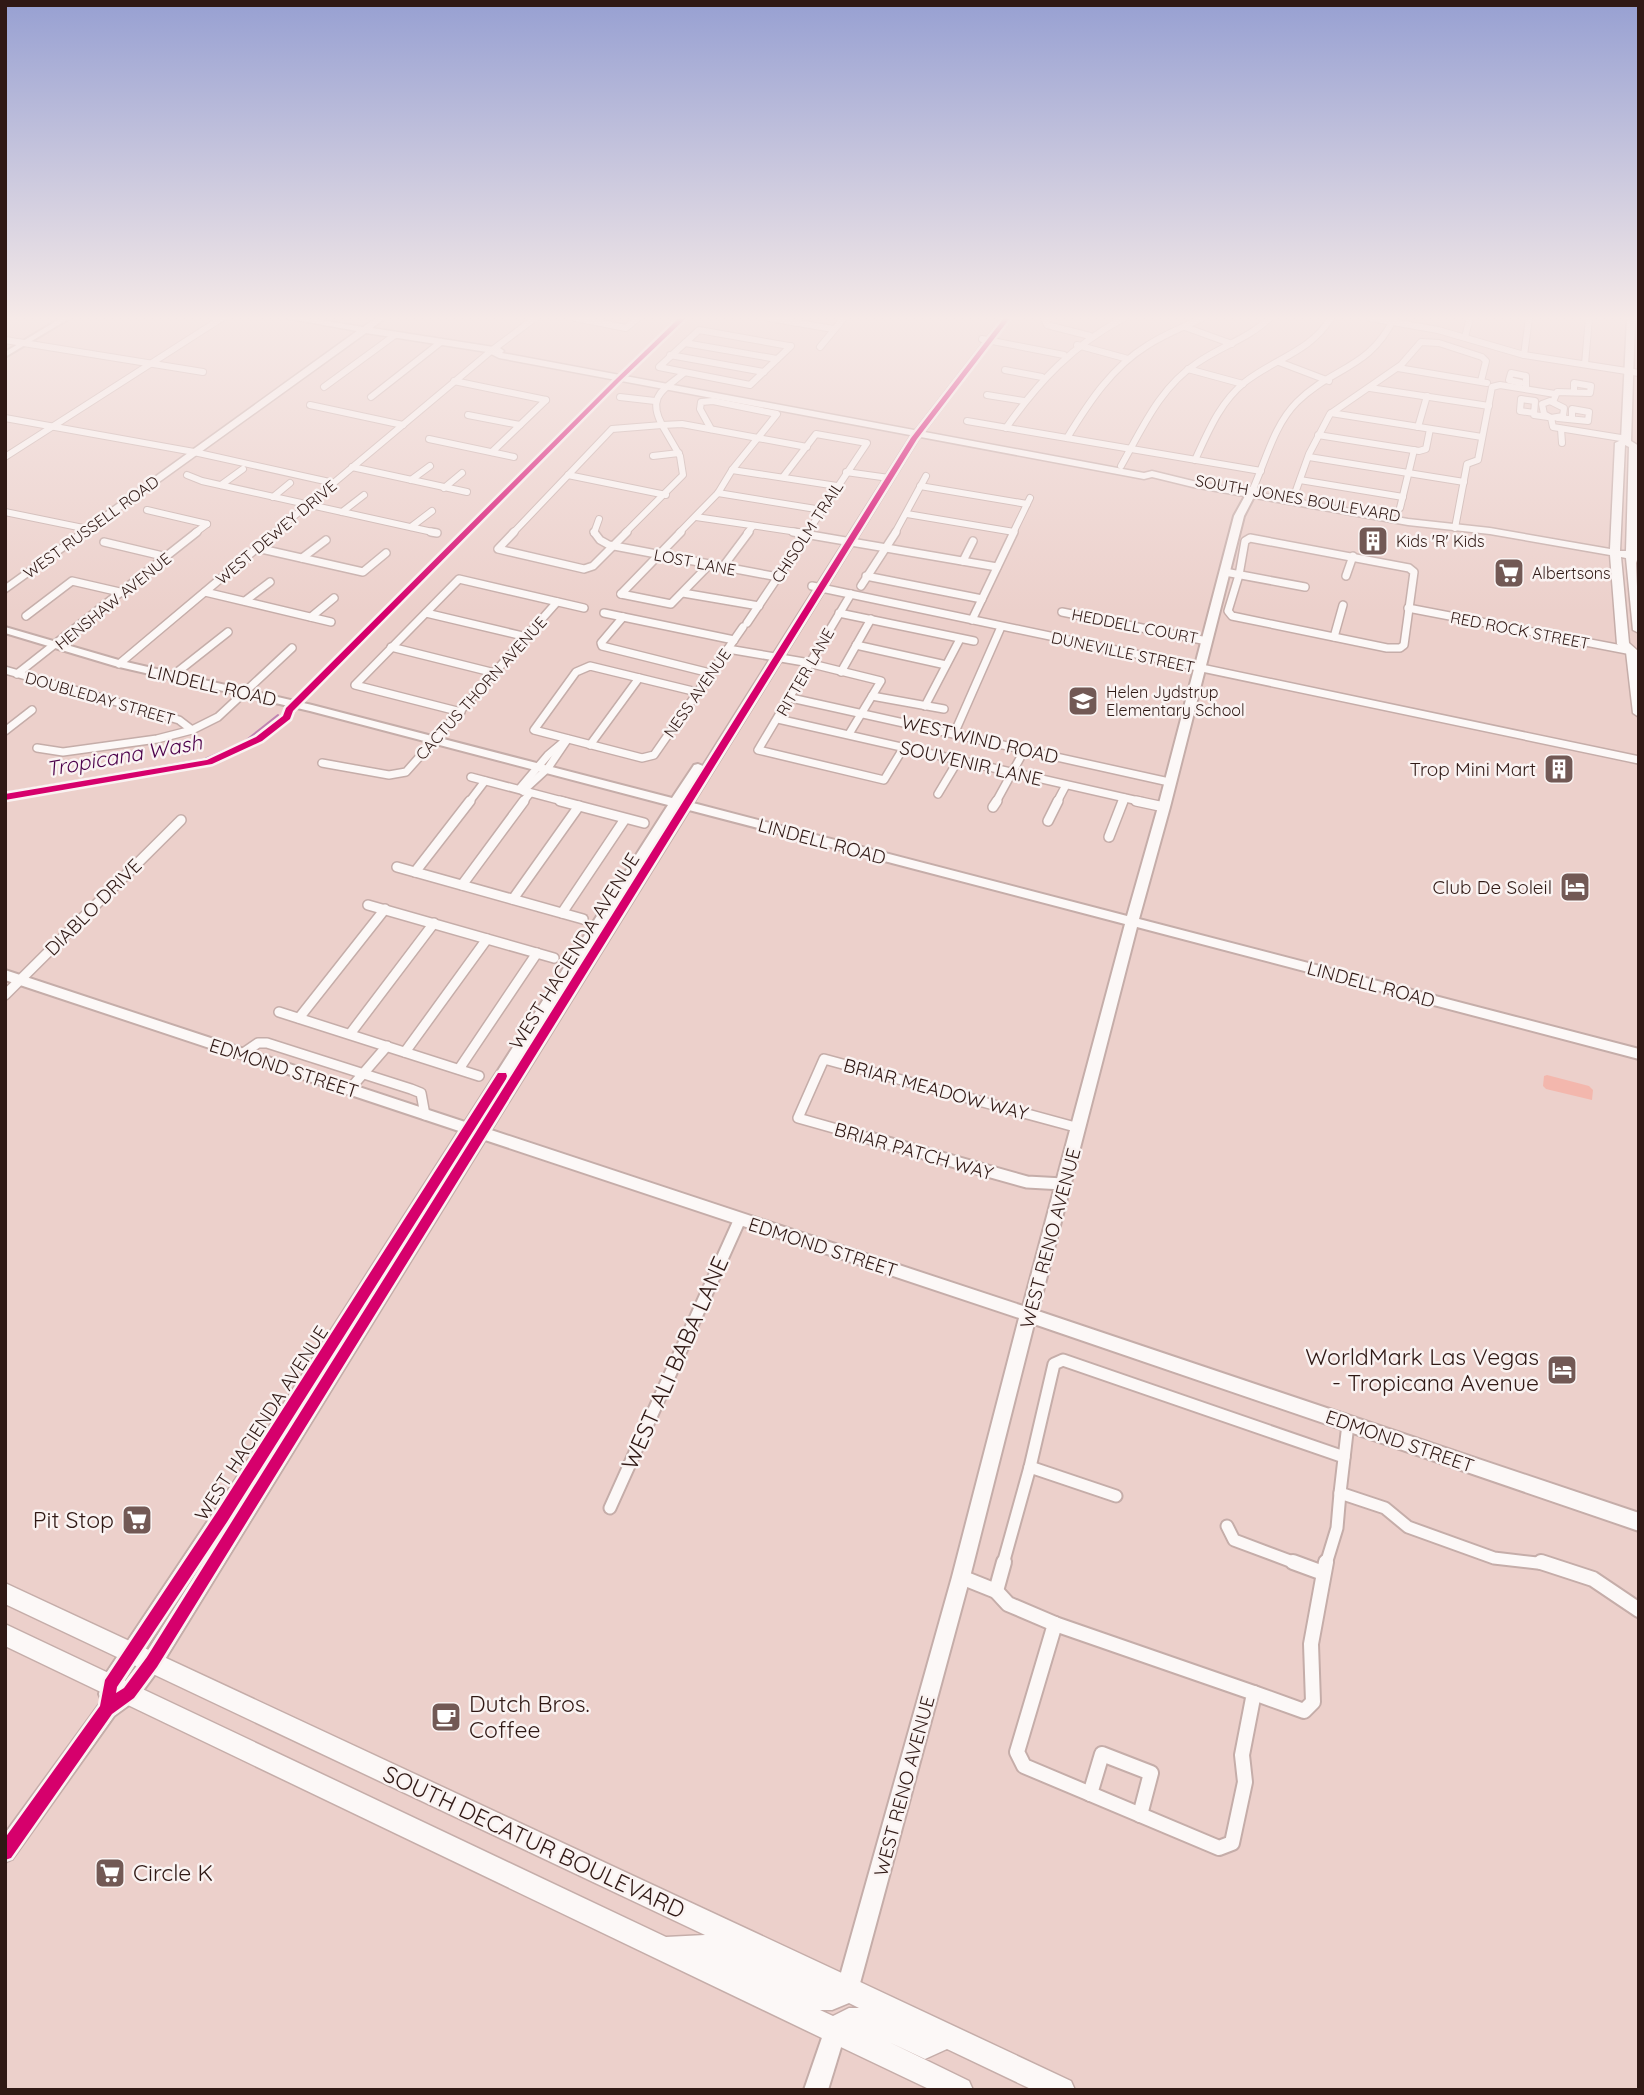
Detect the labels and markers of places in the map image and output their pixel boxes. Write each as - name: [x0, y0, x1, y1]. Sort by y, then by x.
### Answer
- building icon: Kids 'R' Kids: [1356, 524, 1390, 558]
- place label: Kids 'R' Kids: [1396, 531, 1484, 551]
- supermarket icon: Albertsons: [1492, 556, 1526, 590]
- place label: Albertsons: [1532, 563, 1611, 583]
- place label: Helen Jydstrup Elementary School: [1106, 682, 1245, 720]
- school or university icon: Helen Jydstrup Elementary School: [1066, 684, 1100, 718]
- building icon: Trop Mini Mart: [1542, 752, 1576, 786]
- place label: Trop Mini Mart: [1410, 757, 1536, 781]
- hotel icon: Club De Soleil: [1558, 870, 1592, 904]
- place label: Club De Soleil: [1433, 875, 1552, 899]
- place label: WorldMark Las Vegas - Tropicana Avenue: [1305, 1342, 1539, 1397]
- hotel icon: WorldMark Las Vegas - Tropicana Avenue: [1545, 1353, 1579, 1387]
- supermarket icon: Pit Stop: [120, 1503, 154, 1537]
- place label: Pit Stop: [33, 1505, 114, 1534]
- place label: Dutch Bros. Coffee: [469, 1689, 590, 1744]
- cafe icon: Dutch Bros. Coffee: [429, 1700, 463, 1734]
- supermarket icon: Circle K: [93, 1856, 127, 1890]
- place label: Circle K: [133, 1858, 213, 1887]

